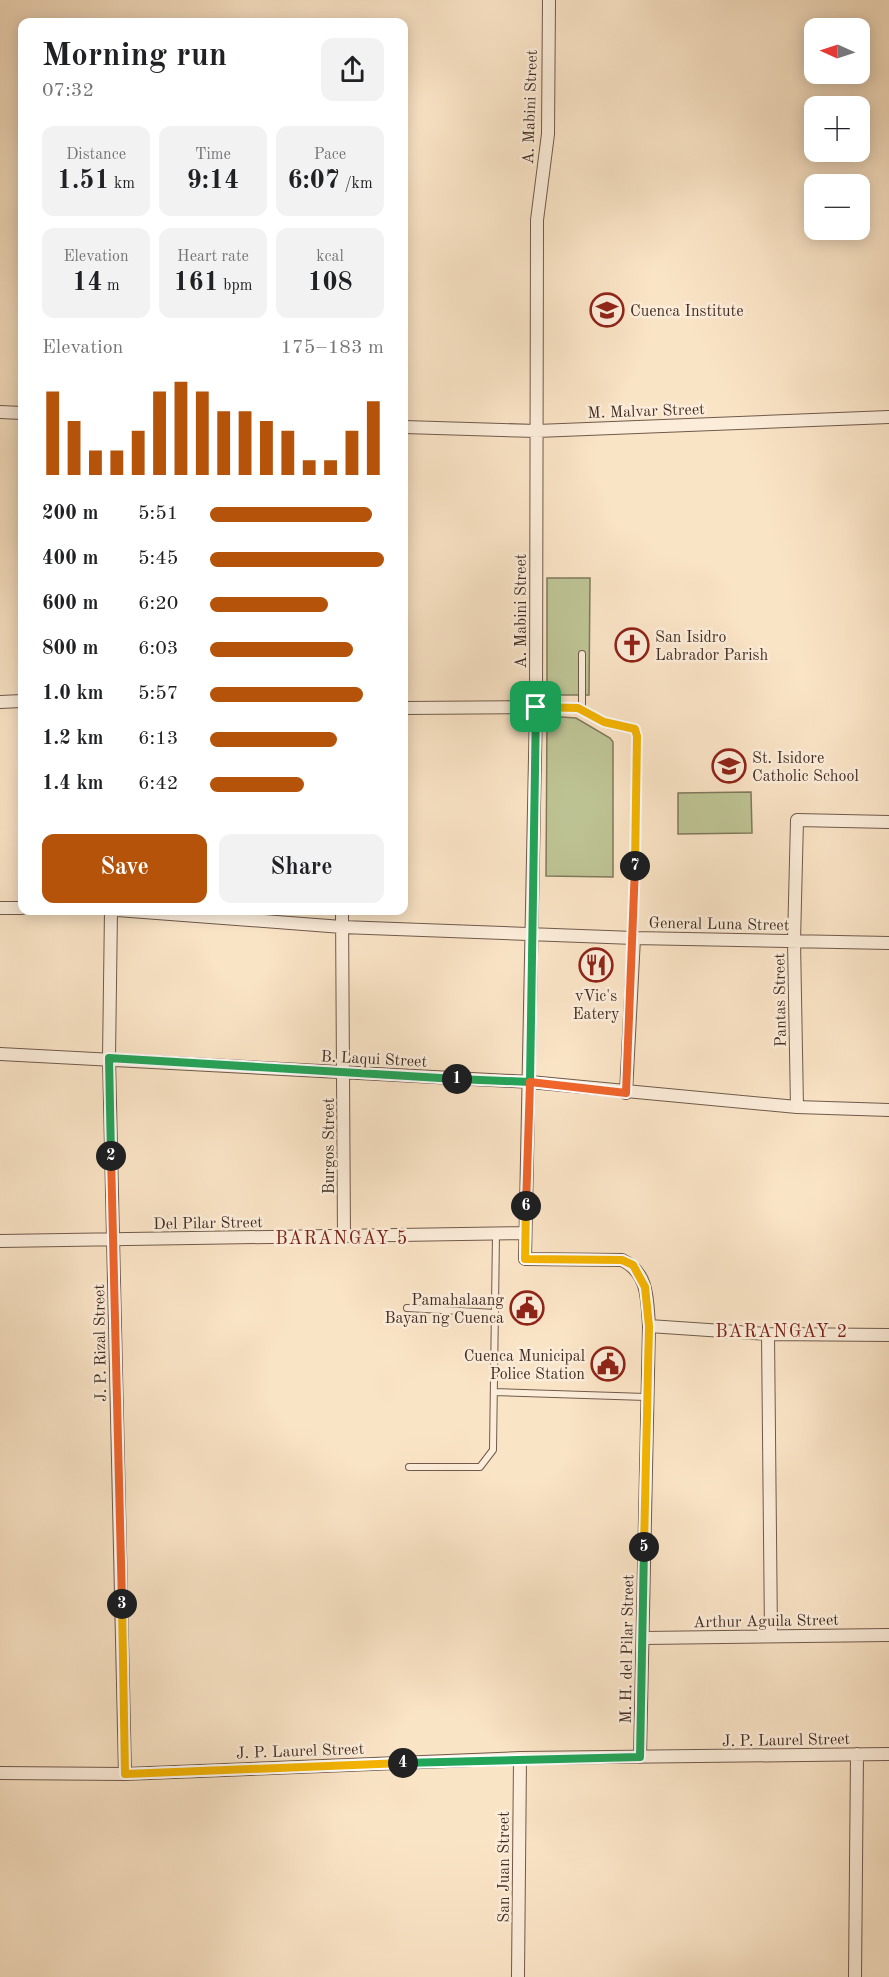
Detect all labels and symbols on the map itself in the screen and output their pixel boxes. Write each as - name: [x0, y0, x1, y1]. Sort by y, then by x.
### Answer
- north arrow: [804, 18, 870, 84]
- street label: A. Mabini Street: [521, 49, 541, 165]
- school or university icon: Cuenca Institute: [589, 292, 625, 328]
- place label: Cuenca Institute: [630, 304, 744, 320]
- street label: M. Malvar Street: [587, 402, 705, 422]
- street label: A. Mabini Street: [514, 553, 530, 668]
- church icon: San Isidro Labrador Parish: [614, 627, 650, 663]
- place label: San Isidro Labrador Parish: [655, 630, 769, 664]
- pin: [510, 681, 561, 732]
- school or university icon: St. Isidore Catholic School: [711, 748, 747, 784]
- place label: St. Isidore Catholic School: [752, 751, 859, 785]
- pin: 7: [620, 851, 650, 881]
- street label: General Luna Street: [648, 916, 790, 934]
- restaurant icon: vVic's Eatery: [578, 947, 614, 983]
- street label: Pantas Street: [772, 952, 790, 1047]
- place label: vVic's Eatery: [573, 989, 620, 1023]
- street label: B. Laqui Street: [320, 1049, 428, 1071]
- pin: 1: [442, 1064, 472, 1094]
- street label: Burgos Street: [322, 1097, 338, 1194]
- pin: 2: [96, 1141, 126, 1171]
- pin: 6: [511, 1191, 541, 1221]
- street label: Del Pilar Street: [153, 1215, 263, 1233]
- district label: BARANGAY 5: [275, 1230, 409, 1248]
- street label: J. P. Rizal Street: [92, 1284, 110, 1402]
- public building icon: Pamahalaang Bayan ng Cuenca: [509, 1290, 545, 1326]
- place label: Pamahalaang Bayan ng Cuenca: [384, 1293, 504, 1327]
- district label: BARANGAY 2: [715, 1323, 849, 1341]
- public building icon: Cuenca Municipal Police Station: [590, 1346, 626, 1382]
- place label: Cuenca Municipal Police Station: [464, 1349, 585, 1383]
- pin: 5: [629, 1532, 659, 1562]
- street label: M. H. del Pilar Street: [619, 1574, 637, 1724]
- pin: 3: [107, 1589, 137, 1619]
- street label: Arthur Aguila Street: [693, 1613, 839, 1631]
- street label: J. P. Laurel Street: [722, 1732, 851, 1750]
- street label: J. P. Laurel Street: [236, 1742, 365, 1762]
- pin: 4: [388, 1748, 418, 1778]
- street label: San Juan Street: [497, 1811, 513, 1923]

